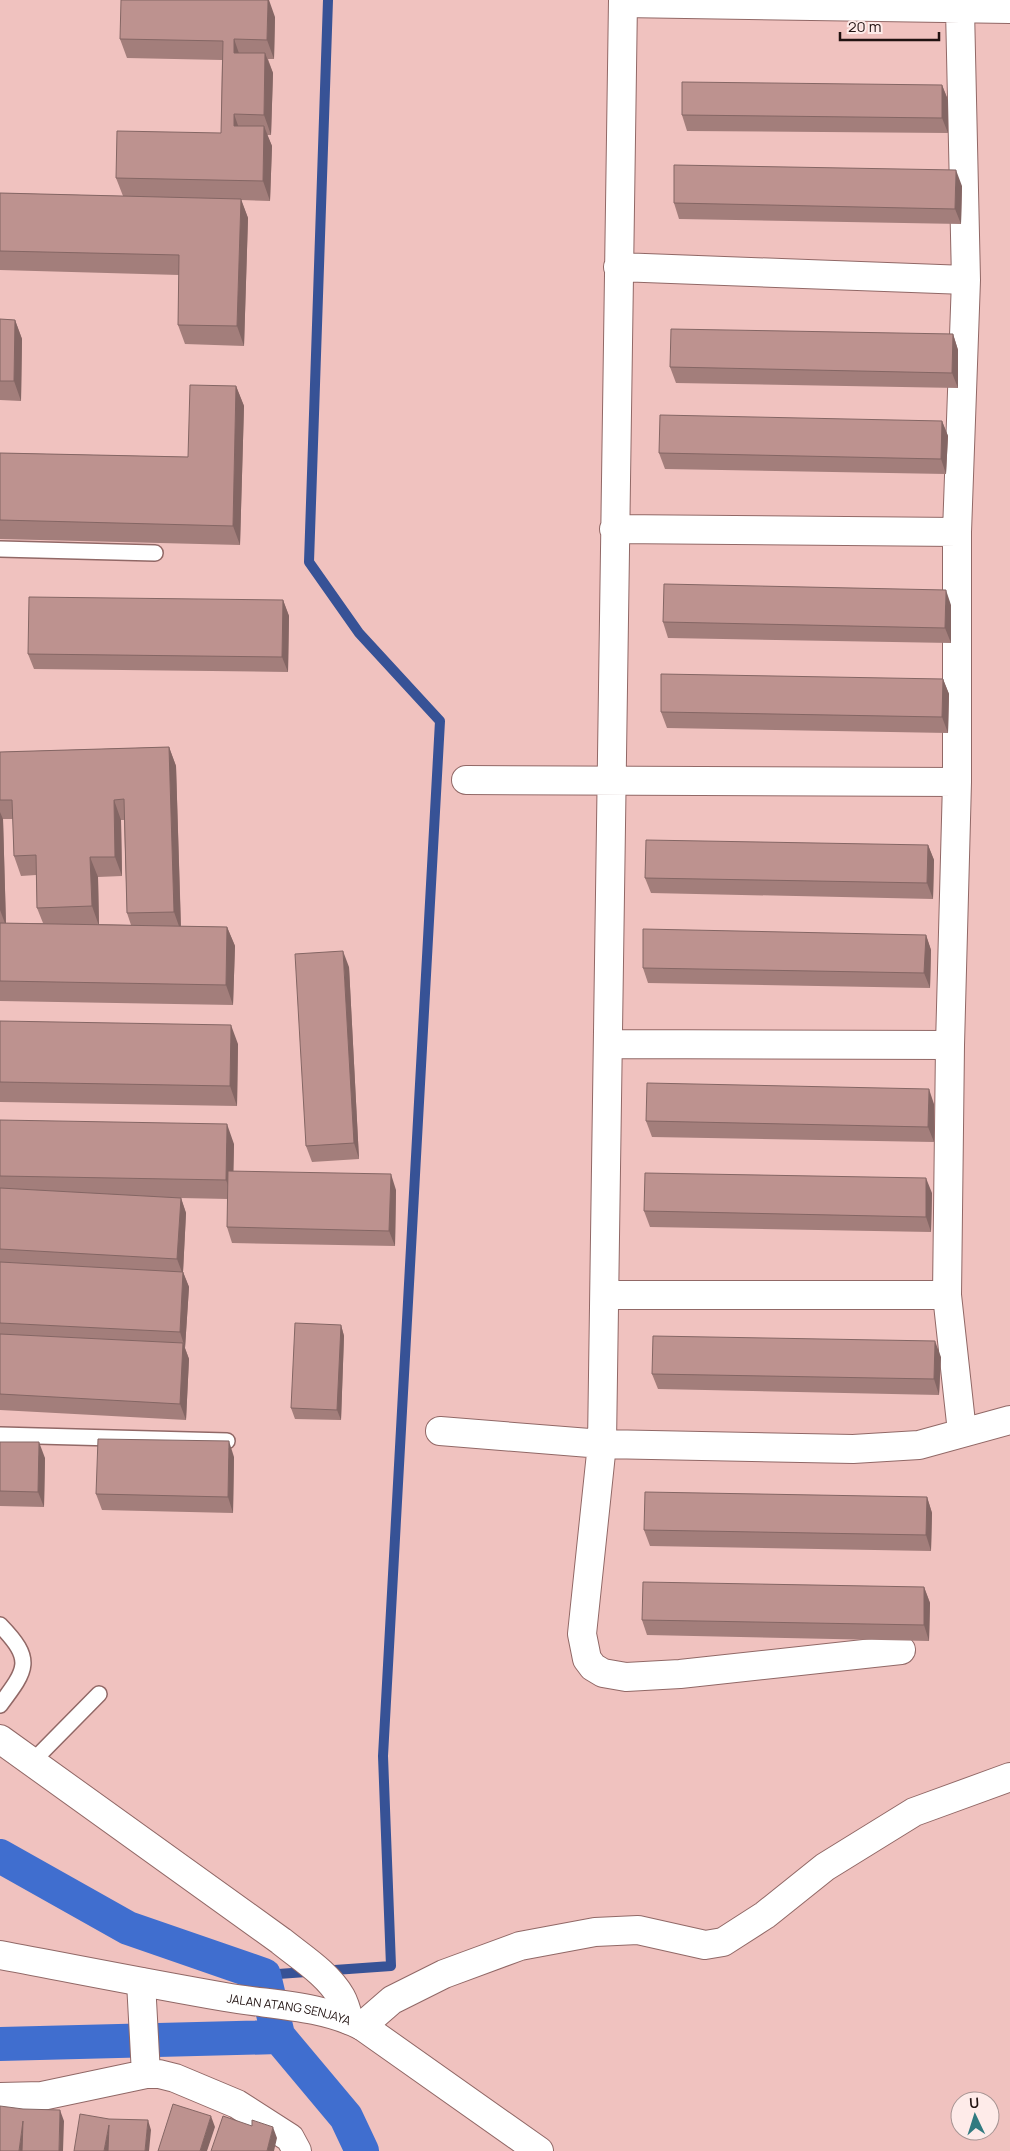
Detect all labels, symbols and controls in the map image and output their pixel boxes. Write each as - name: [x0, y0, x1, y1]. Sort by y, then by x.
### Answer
- scale bar: [840, 10, 939, 42]
- text: 20 m: [848, 16, 881, 37]
- street label: JALAN ATANG SENJAYA: [226, 1989, 354, 2029]
- north arrow: [950, 2091, 1000, 2141]
- text: U: [968, 2093, 980, 2112]

